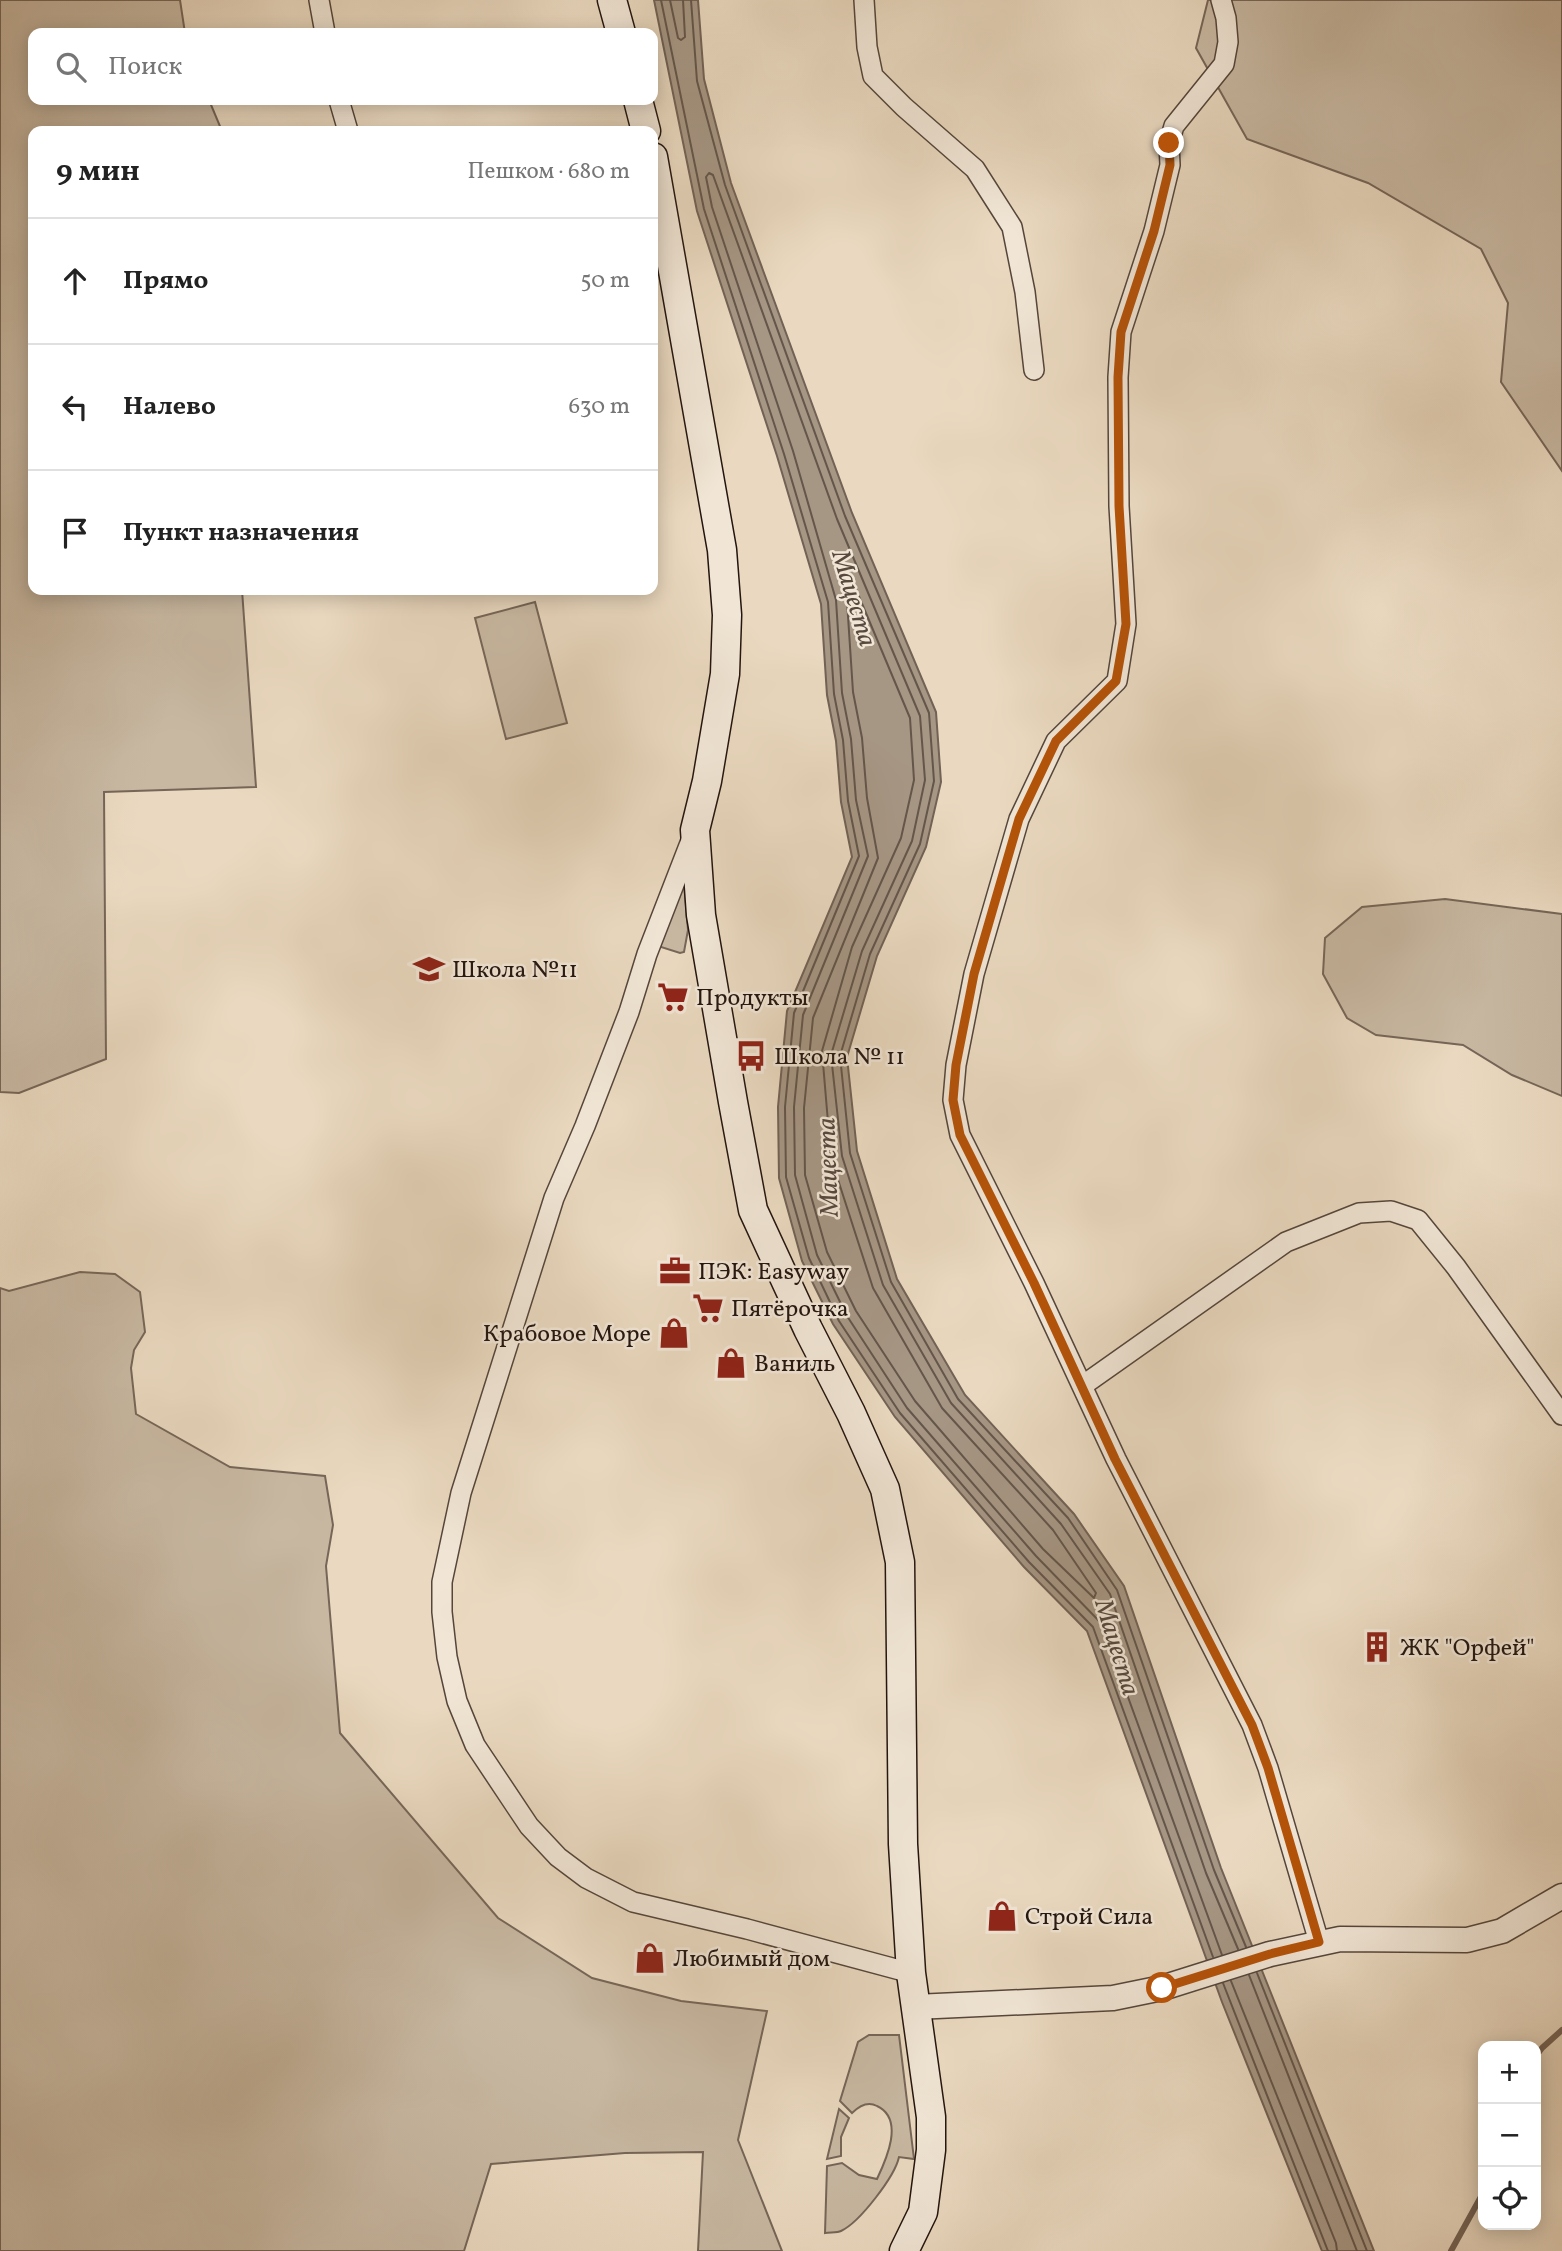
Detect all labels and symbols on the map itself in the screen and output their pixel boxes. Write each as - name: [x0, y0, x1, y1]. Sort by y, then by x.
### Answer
- route end: [1153, 127, 1184, 158]
- water label: Мацеста: [821, 545, 885, 651]
- school or university icon: Школа №11: [412, 952, 446, 986]
- place label: Школа №11: [452, 954, 578, 988]
- supermarket icon: Продукты: [656, 980, 690, 1014]
- place label: Продукты: [696, 982, 808, 1016]
- bus stop icon: Школа № 11: [734, 1039, 768, 1073]
- place label: Школа № 11: [774, 1041, 905, 1075]
- water label: Мацеста: [809, 1117, 849, 1218]
- office icon: ПЭК: Easyway: [658, 1254, 692, 1288]
- place label: ПЭК: Easyway: [698, 1256, 849, 1290]
- supermarket icon: Пятёрочка: [691, 1291, 725, 1325]
- place label: Пятёрочка: [731, 1293, 849, 1327]
- shop icon: Крабовое Море: [657, 1316, 691, 1350]
- place label: Крабовое Море: [483, 1318, 651, 1352]
- shop icon: Ваниль: [714, 1346, 748, 1380]
- place label: Ваниль: [754, 1348, 835, 1382]
- water label: Мацеста: [1084, 1594, 1148, 1700]
- building icon: ЖК "Орфей": [1360, 1630, 1394, 1664]
- place label: ЖК "Орфей": [1400, 1632, 1534, 1666]
- shop icon: Строй Сила: [985, 1899, 1019, 1933]
- place label: Строй Сила: [1025, 1901, 1153, 1935]
- shop icon: Любимый дом: [633, 1941, 667, 1975]
- place label: Любимый дом: [673, 1943, 830, 1977]
- route start: [1146, 1972, 1177, 2003]

